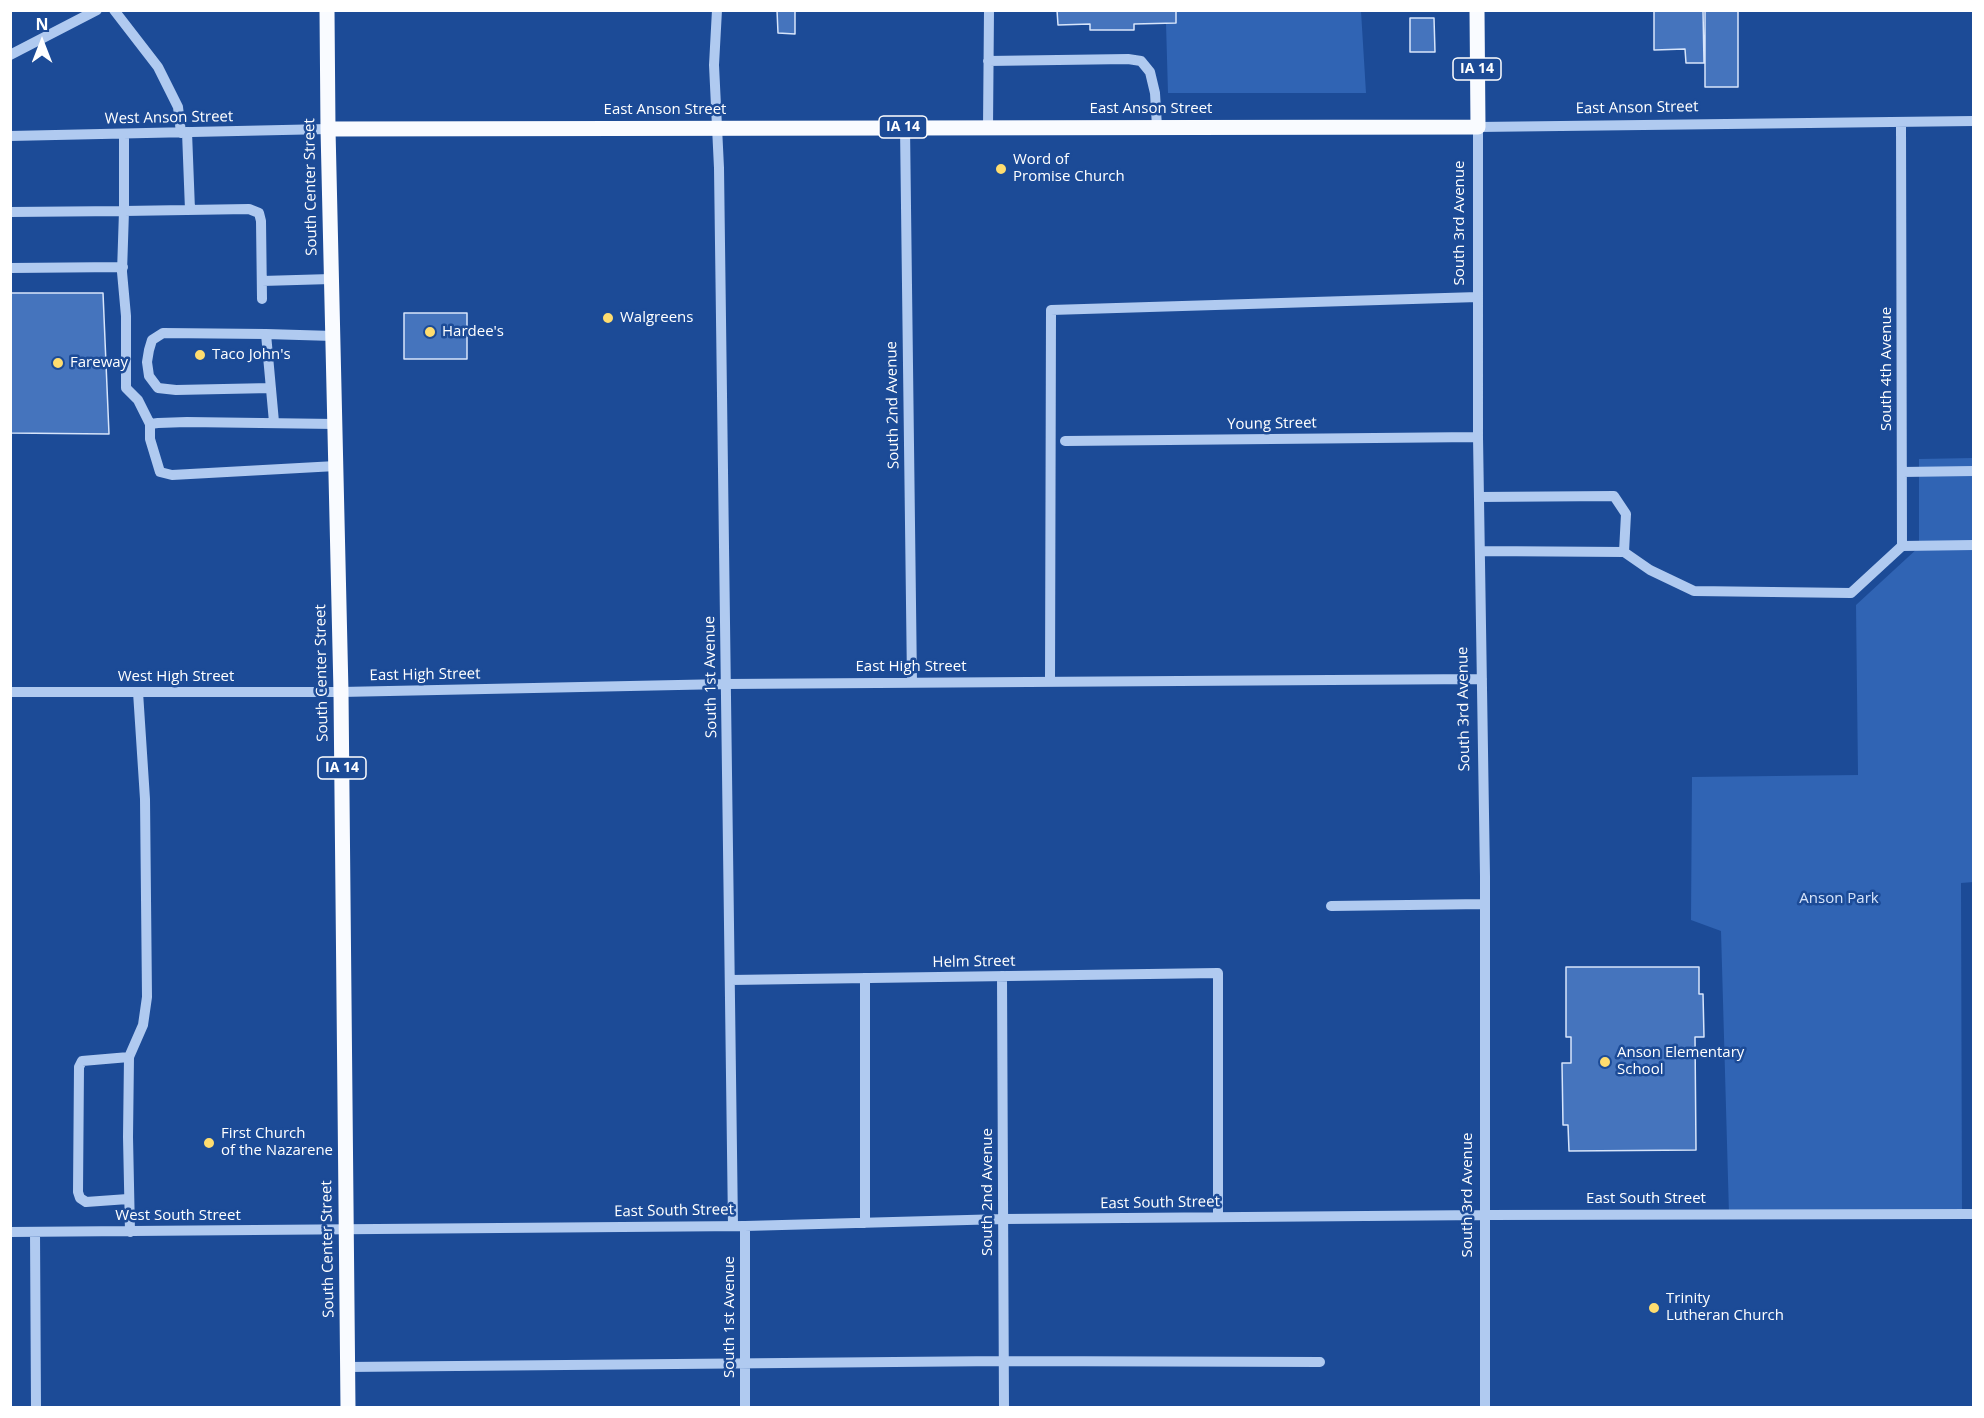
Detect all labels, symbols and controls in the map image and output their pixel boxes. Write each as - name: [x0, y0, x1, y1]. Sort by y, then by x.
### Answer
- north arrow: [12, 12, 72, 72]
- text: N: [35, 13, 49, 35]
- road number: IA 14: [1453, 58, 1501, 80]
- street label: East Anson Street: [1575, 98, 1699, 118]
- street label: East Anson Street: [1090, 100, 1212, 118]
- street label: East Anson Street: [604, 101, 726, 119]
- street label: West Anson Street: [105, 108, 233, 128]
- road number: IA 14: [879, 116, 927, 138]
- street label: South Center Street: [301, 118, 321, 256]
- place label: Word of Promise Church: [1013, 151, 1125, 186]
- street label: South 3rd Avenue: [1451, 161, 1469, 285]
- marker: Word of Promise Church: [994, 162, 1008, 176]
- street label: South 4th Avenue: [1878, 307, 1896, 431]
- place label: Walgreens: [620, 309, 693, 327]
- marker: Walgreens: [601, 311, 615, 325]
- place label: Hardee's: [442, 323, 504, 341]
- marker: Hardee's: [423, 325, 437, 339]
- street label: South 2nd Avenue: [883, 341, 903, 469]
- place label: Taco John's: [212, 346, 291, 364]
- marker: Taco John's: [193, 348, 207, 362]
- place label: Fareway: [70, 354, 128, 372]
- marker: Fareway: [51, 356, 65, 370]
- street label: Young Street: [1227, 414, 1317, 434]
- street label: South Center Street: [312, 604, 332, 742]
- street label: South 1st Avenue: [701, 616, 721, 738]
- street label: South 3rd Avenue: [1454, 646, 1474, 772]
- street label: East High Street: [855, 658, 967, 676]
- street label: East High Street: [369, 665, 481, 685]
- street label: West High Street: [118, 668, 234, 686]
- road number: IA 14: [318, 757, 366, 779]
- park label: Anson Park: [1799, 890, 1879, 908]
- street label: Helm Street: [932, 952, 1016, 972]
- place label: Anson Elementary School: [1617, 1044, 1744, 1079]
- marker: Anson Elementary School: [1598, 1055, 1612, 1069]
- place label: First Church of the Nazarene: [221, 1125, 333, 1160]
- street label: South 2nd Avenue: [979, 1128, 997, 1256]
- street label: South 3rd Avenue: [1459, 1133, 1477, 1257]
- marker: First Church of the Nazarene: [202, 1136, 216, 1150]
- street label: South Center Street: [318, 1180, 338, 1318]
- street label: East South Street: [1586, 1190, 1706, 1208]
- street label: East South Street: [1100, 1193, 1220, 1213]
- street label: East South Street: [614, 1201, 734, 1221]
- street label: West South Street: [115, 1207, 241, 1225]
- street label: South 1st Avenue: [721, 1256, 739, 1378]
- place label: Trinity Lutheran Church: [1666, 1290, 1784, 1325]
- marker: Trinity Lutheran Church: [1647, 1301, 1661, 1315]

